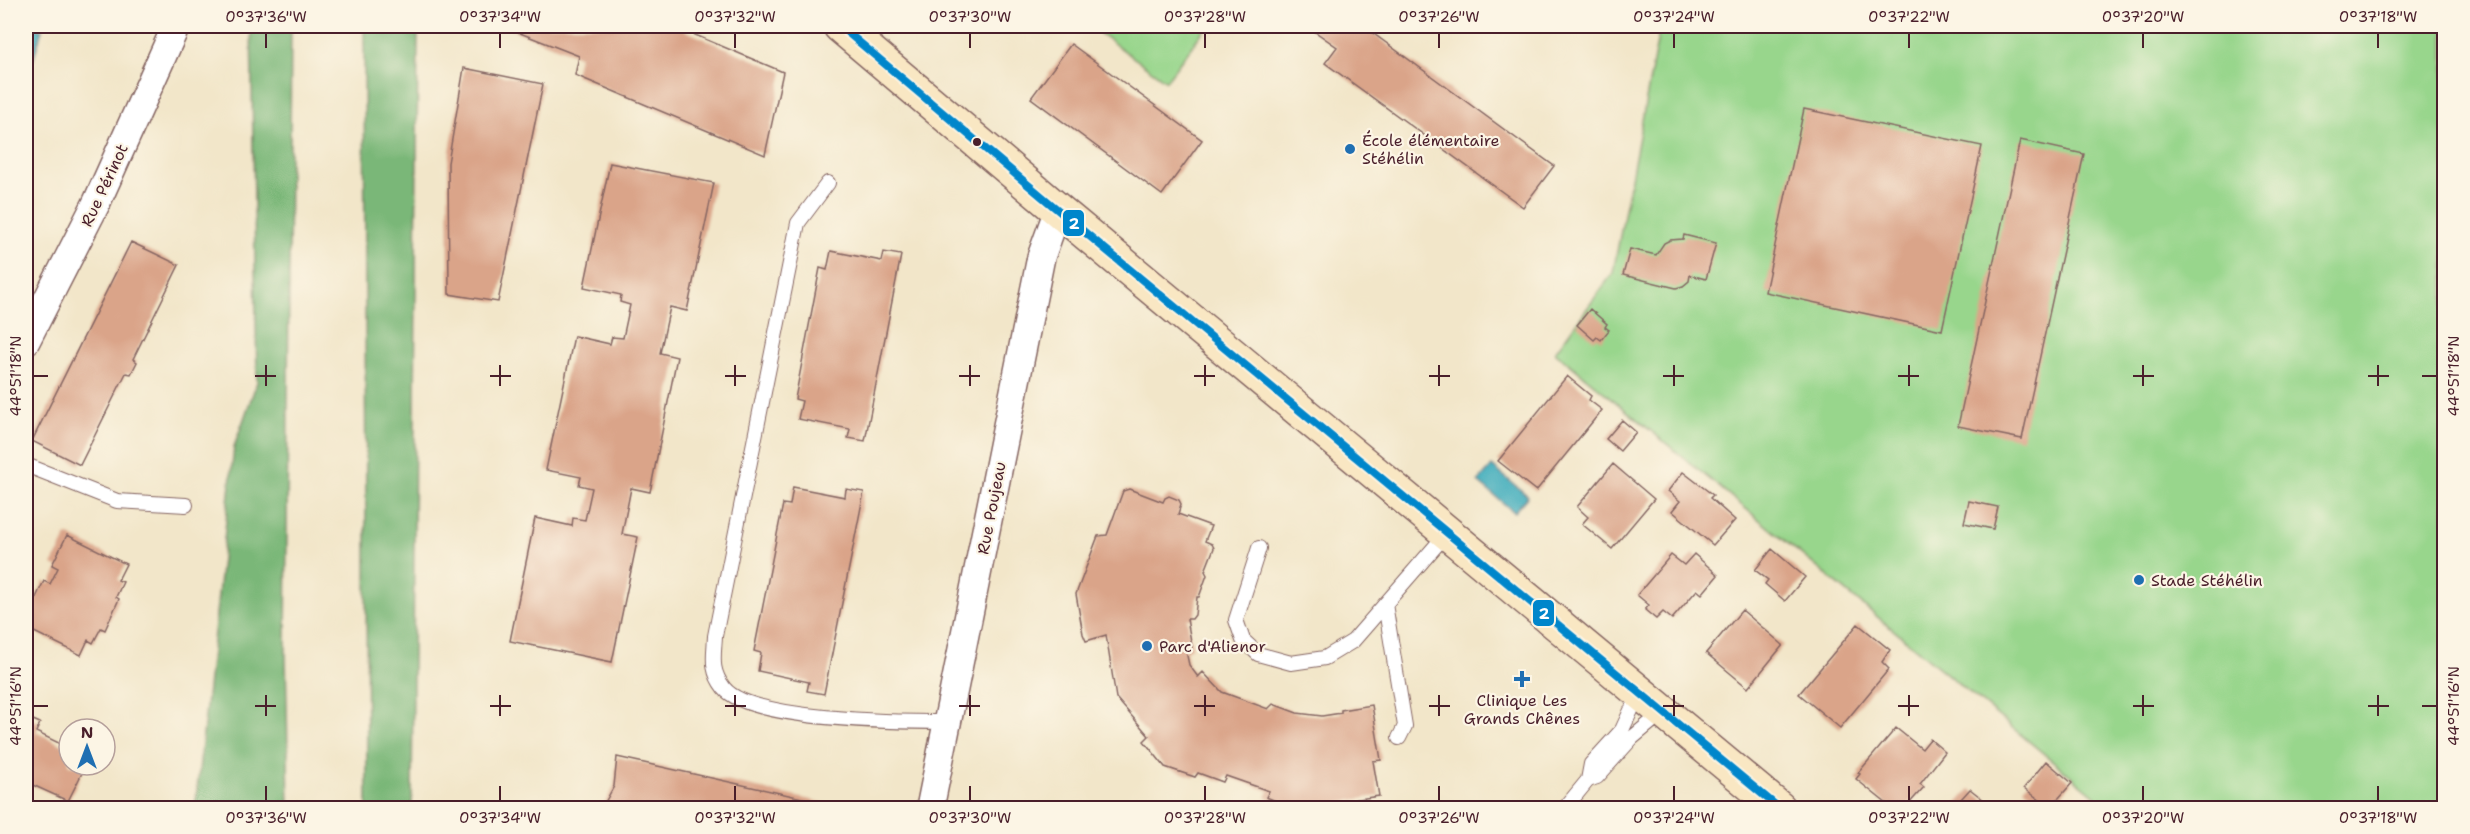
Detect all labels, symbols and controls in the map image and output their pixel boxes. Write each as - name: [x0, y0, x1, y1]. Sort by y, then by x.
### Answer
- text: 0°37'36"W: [225, 7, 307, 27]
- text: 0°37'34"W: [459, 7, 541, 27]
- text: 0°37'32"W: [694, 7, 776, 27]
- text: 0°37'30"W: [929, 7, 1011, 27]
- text: 0°37'28"W: [1164, 7, 1246, 27]
- text: 0°37'26"W: [1398, 7, 1480, 27]
- text: 0°37'24"W: [1633, 7, 1715, 27]
- text: 0°37'22"W: [1868, 7, 1950, 27]
- text: 0°37'20"W: [2102, 7, 2184, 27]
- text: 0°37'18"W: [2339, 7, 2417, 27]
- place label: École élémentaire Stéhélin: [1362, 130, 1499, 169]
- unlabelled marker: [971, 136, 983, 148]
- street label: Rue Périnot: [76, 140, 133, 230]
- marker: École élémentaire Stéhélin: [1343, 142, 1357, 156]
- line badge: 2: [1062, 209, 1085, 237]
- text: 2: [1068, 213, 1080, 234]
- text: 44°51'18"N: [6, 336, 26, 416]
- text: 44°51'18"N: [2444, 336, 2464, 416]
- street label: Rue Poujeau: [972, 460, 1011, 556]
- place label: Stade Stéhélin: [2151, 570, 2263, 591]
- marker: Stade Stéhélin: [2132, 573, 2146, 587]
- line badge: 2: [1532, 599, 1555, 627]
- text: 2: [1538, 603, 1550, 624]
- place label: Parc d'Alienor: [1159, 636, 1266, 657]
- marker: Parc d'Alienor: [1140, 639, 1154, 653]
- text: 44°51'16"N: [6, 666, 26, 746]
- text: 44°51'16"N: [2444, 666, 2464, 746]
- marker: Clinique Les Grands Chênes: [1513, 670, 1531, 688]
- place label: Clinique Les Grands Chênes: [1464, 690, 1580, 729]
- north arrow: [57, 717, 117, 777]
- text: N: [81, 722, 93, 743]
- text: 0°37'36"W: [225, 808, 307, 828]
- text: 0°37'34"W: [459, 808, 541, 828]
- text: 0°37'32"W: [694, 808, 776, 828]
- text: 0°37'30"W: [929, 808, 1011, 828]
- text: 0°37'28"W: [1164, 808, 1246, 828]
- text: 0°37'26"W: [1398, 808, 1480, 828]
- text: 0°37'24"W: [1633, 808, 1715, 828]
- text: 0°37'22"W: [1868, 808, 1950, 828]
- text: 0°37'20"W: [2102, 808, 2184, 828]
- text: 0°37'18"W: [2339, 808, 2417, 828]

